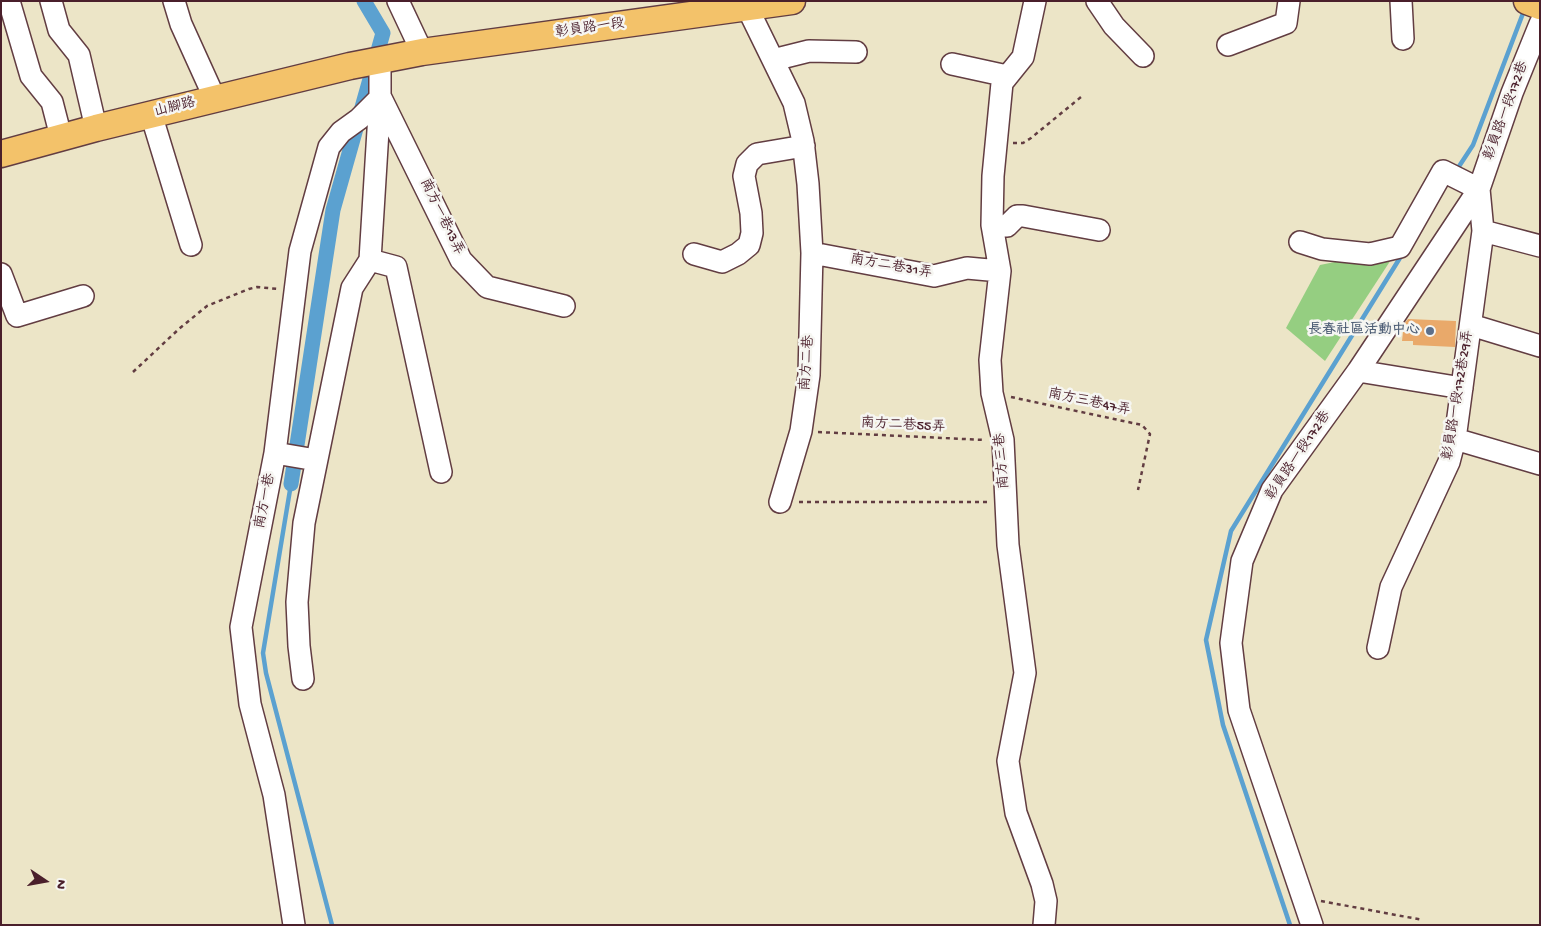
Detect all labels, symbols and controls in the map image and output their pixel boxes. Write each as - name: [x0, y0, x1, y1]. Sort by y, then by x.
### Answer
- street label: 彰員路一段: [554, 16, 626, 42]
- street label: 彰員路一段172巷: [1481, 59, 1533, 163]
- street label: 山腳路: [153, 95, 197, 121]
- street label: 南方一巷13弄: [415, 176, 467, 258]
- street label: 南方二巷31弄: [849, 252, 933, 282]
- place label: 長春社區活動中心: [1308, 323, 1420, 339]
- marker: 長春社區活動中心: [1424, 325, 1436, 337]
- street label: 彰員路一段172巷29弄: [1440, 329, 1478, 461]
- street label: 南方二巷: [798, 334, 818, 392]
- street label: 南方三巷47弄: [1046, 386, 1132, 420]
- street label: 彰員路一段172巷: [1263, 408, 1335, 504]
- street label: 南方二巷55弄: [860, 415, 946, 437]
- street label: 南方三巷: [992, 432, 1014, 490]
- street label: 南方一巷: [252, 472, 280, 530]
- north arrow: [20, 856, 70, 906]
- text: N: [51, 878, 69, 890]

